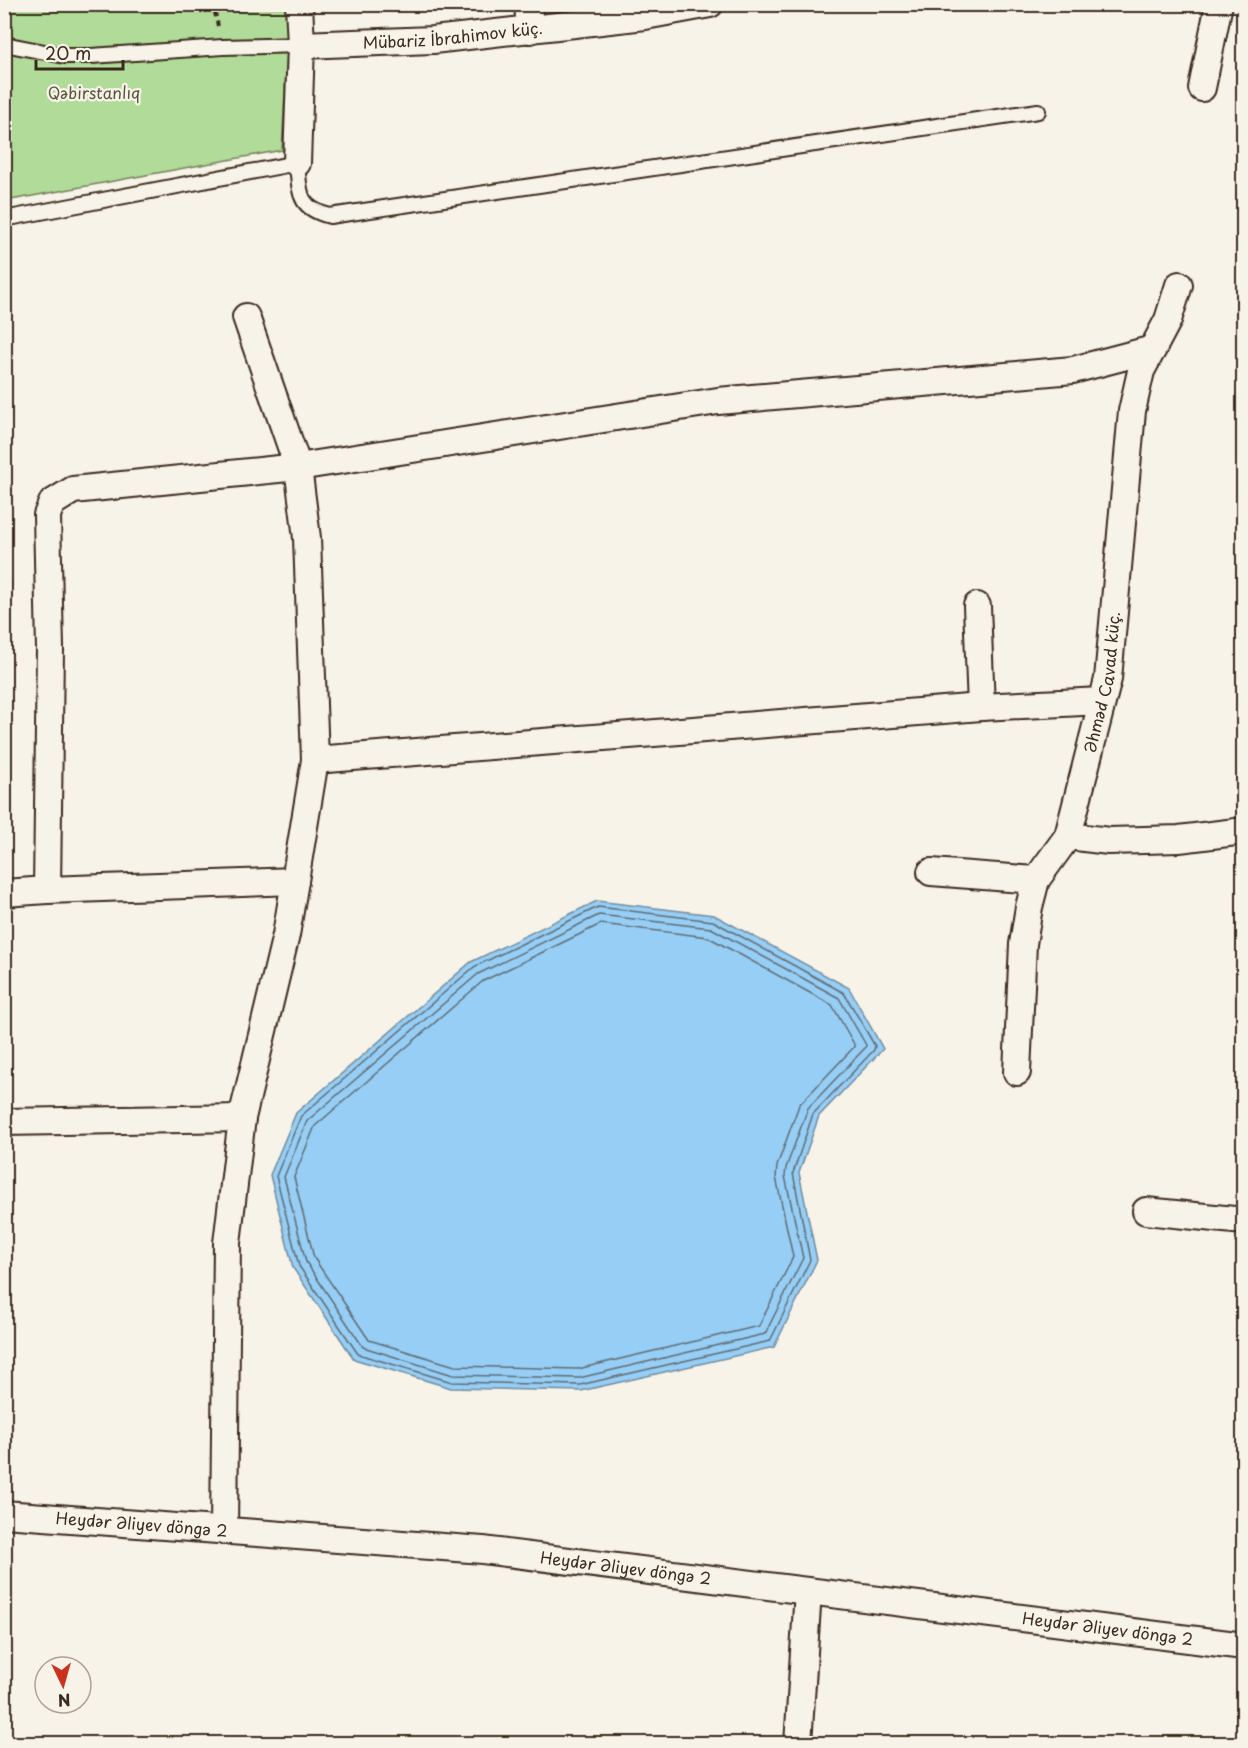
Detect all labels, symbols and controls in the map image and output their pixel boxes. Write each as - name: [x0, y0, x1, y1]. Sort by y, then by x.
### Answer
- street label: Mübariz İbrahimov küç.: [362, 15, 544, 54]
- scale bar: [36, 33, 123, 71]
- text: 20 m: [45, 39, 91, 66]
- park label: Qəbirstanlıq: [48, 80, 140, 104]
- street label: Əhməd Cavad küç.: [1077, 610, 1125, 755]
- street label: Heydər Əliyev döngə 2: [55, 1505, 228, 1542]
- street label: Heydər Əliyev döngə 2: [539, 1544, 713, 1590]
- street label: Heydər Əliyev döngə 2: [1021, 1605, 1195, 1650]
- north arrow: [33, 1655, 93, 1715]
- text: N: [57, 1688, 72, 1713]

